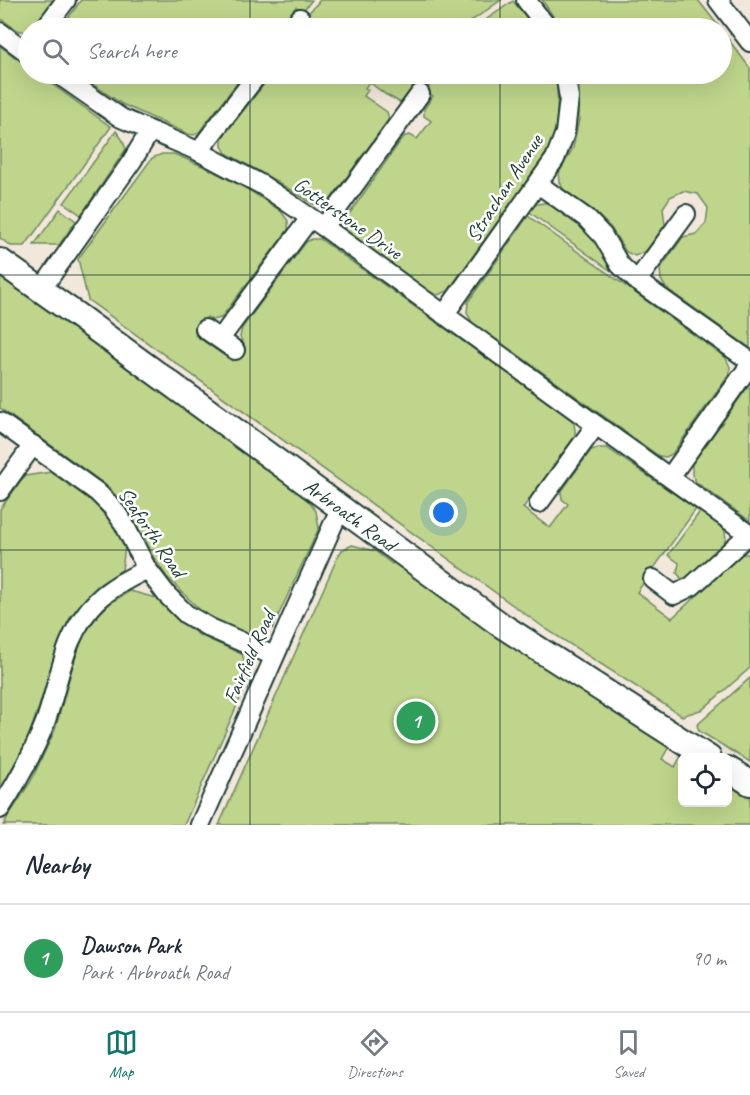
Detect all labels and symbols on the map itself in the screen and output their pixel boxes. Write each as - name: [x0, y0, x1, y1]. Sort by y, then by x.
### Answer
- street label: Strachan Avenue: [460, 128, 549, 247]
- street label: Gotterstone Drive: [289, 171, 408, 266]
- street label: Arbroath Road: [299, 473, 404, 559]
- street label: Seaforth Road: [112, 482, 194, 585]
- your location: [429, 498, 458, 527]
- street label: Fairfield Road: [217, 603, 282, 707]
- pin: 1: [396, 698, 436, 744]

